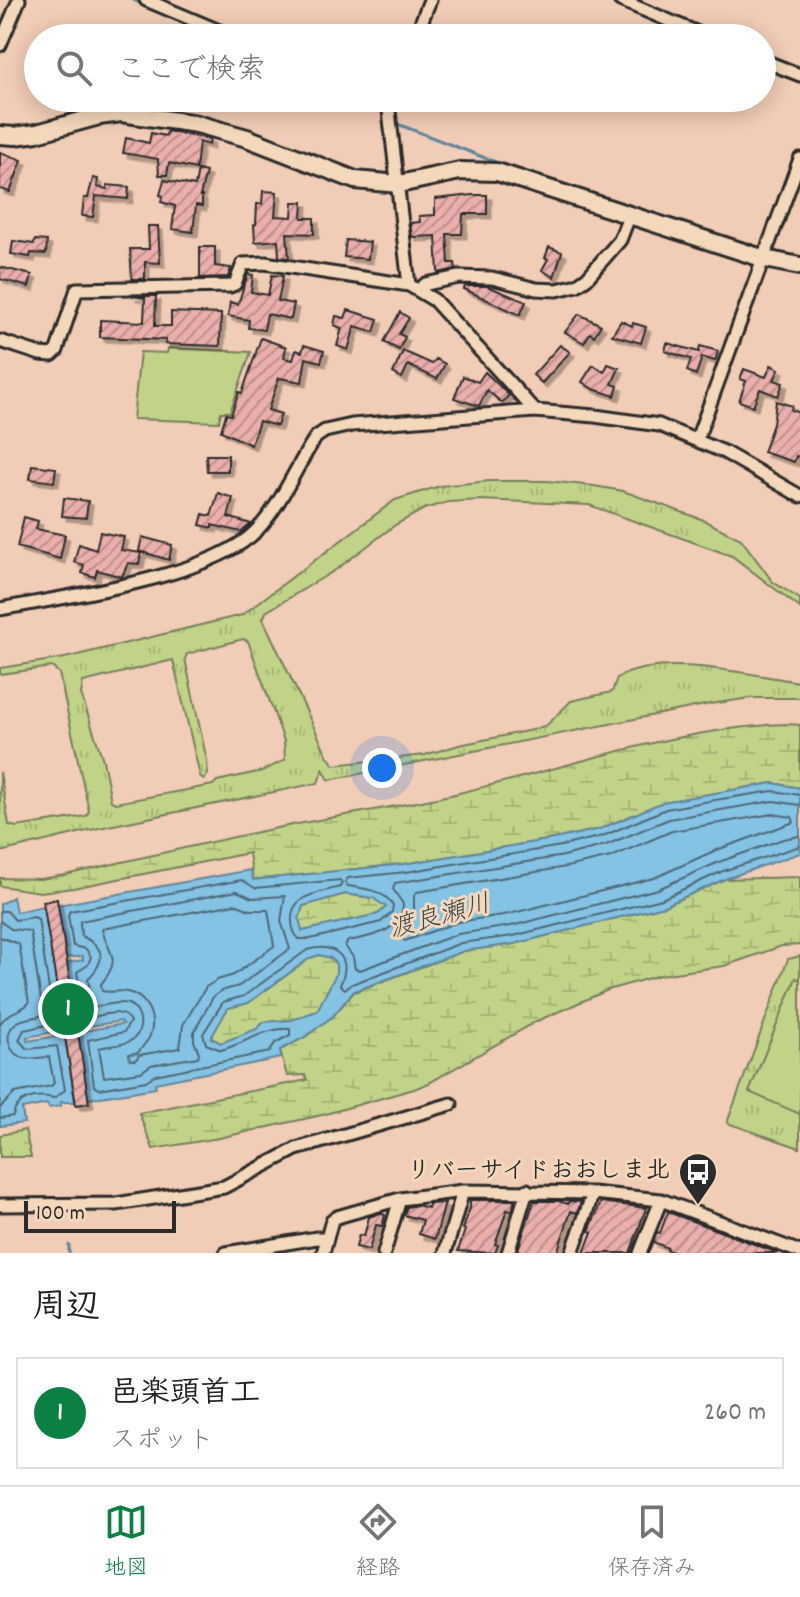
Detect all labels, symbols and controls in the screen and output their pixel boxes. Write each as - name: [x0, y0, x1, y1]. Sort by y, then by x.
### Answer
- search box: [24, 24, 776, 112]
- icon: search: [52, 46, 96, 90]
- text: ここで検索: [116, 51, 266, 94]
- your location: [362, 748, 402, 788]
- water label: 渡良瀬川: [385, 887, 495, 949]
- pin: 1: [42, 979, 94, 1039]
- bus stop icon: リバーサイドおおしま北: [677, 1151, 719, 1206]
- place label: リバーサイドおおしま北: [406, 1155, 670, 1189]
- scale bar: [24, 1197, 176, 1233]
- text: 100 m: [36, 1199, 85, 1230]
- text: 周辺: [32, 1285, 100, 1334]
- text: 邑楽頭首工: [110, 1374, 260, 1417]
- text: 1: [57, 1395, 63, 1432]
- text: 260 m: [704, 1395, 766, 1432]
- text: スポット: [110, 1423, 214, 1460]
- tab: 地図: [104, 1500, 148, 1585]
- tab: 経路: [356, 1500, 400, 1585]
- tab: 保存済み: [608, 1500, 696, 1585]

